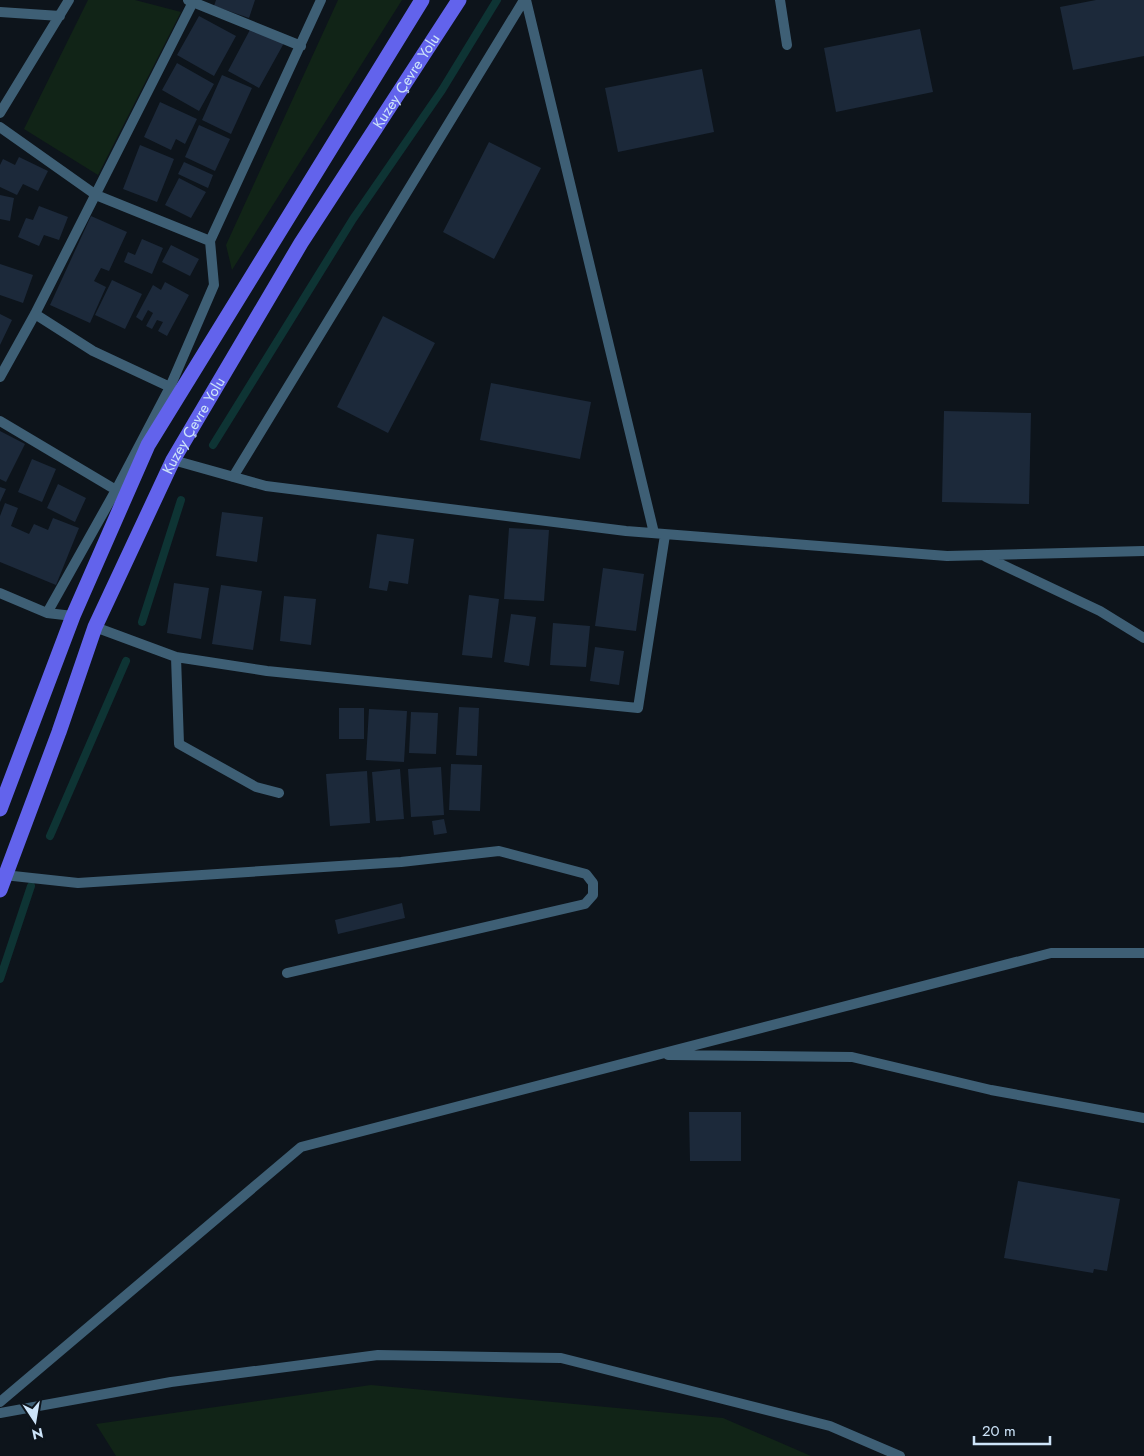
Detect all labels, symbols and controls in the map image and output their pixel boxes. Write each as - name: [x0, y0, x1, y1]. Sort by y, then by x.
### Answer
- street label: Kuzey Çevre Yolu: [367, 29, 445, 133]
- street label: Kuzey Çevre Yolu: [157, 373, 231, 478]
- north arrow: [10, 1396, 60, 1446]
- scale bar: [974, 1414, 1050, 1446]
- text: 20 m: [982, 1420, 1016, 1442]
- text: N: [30, 1423, 45, 1445]

